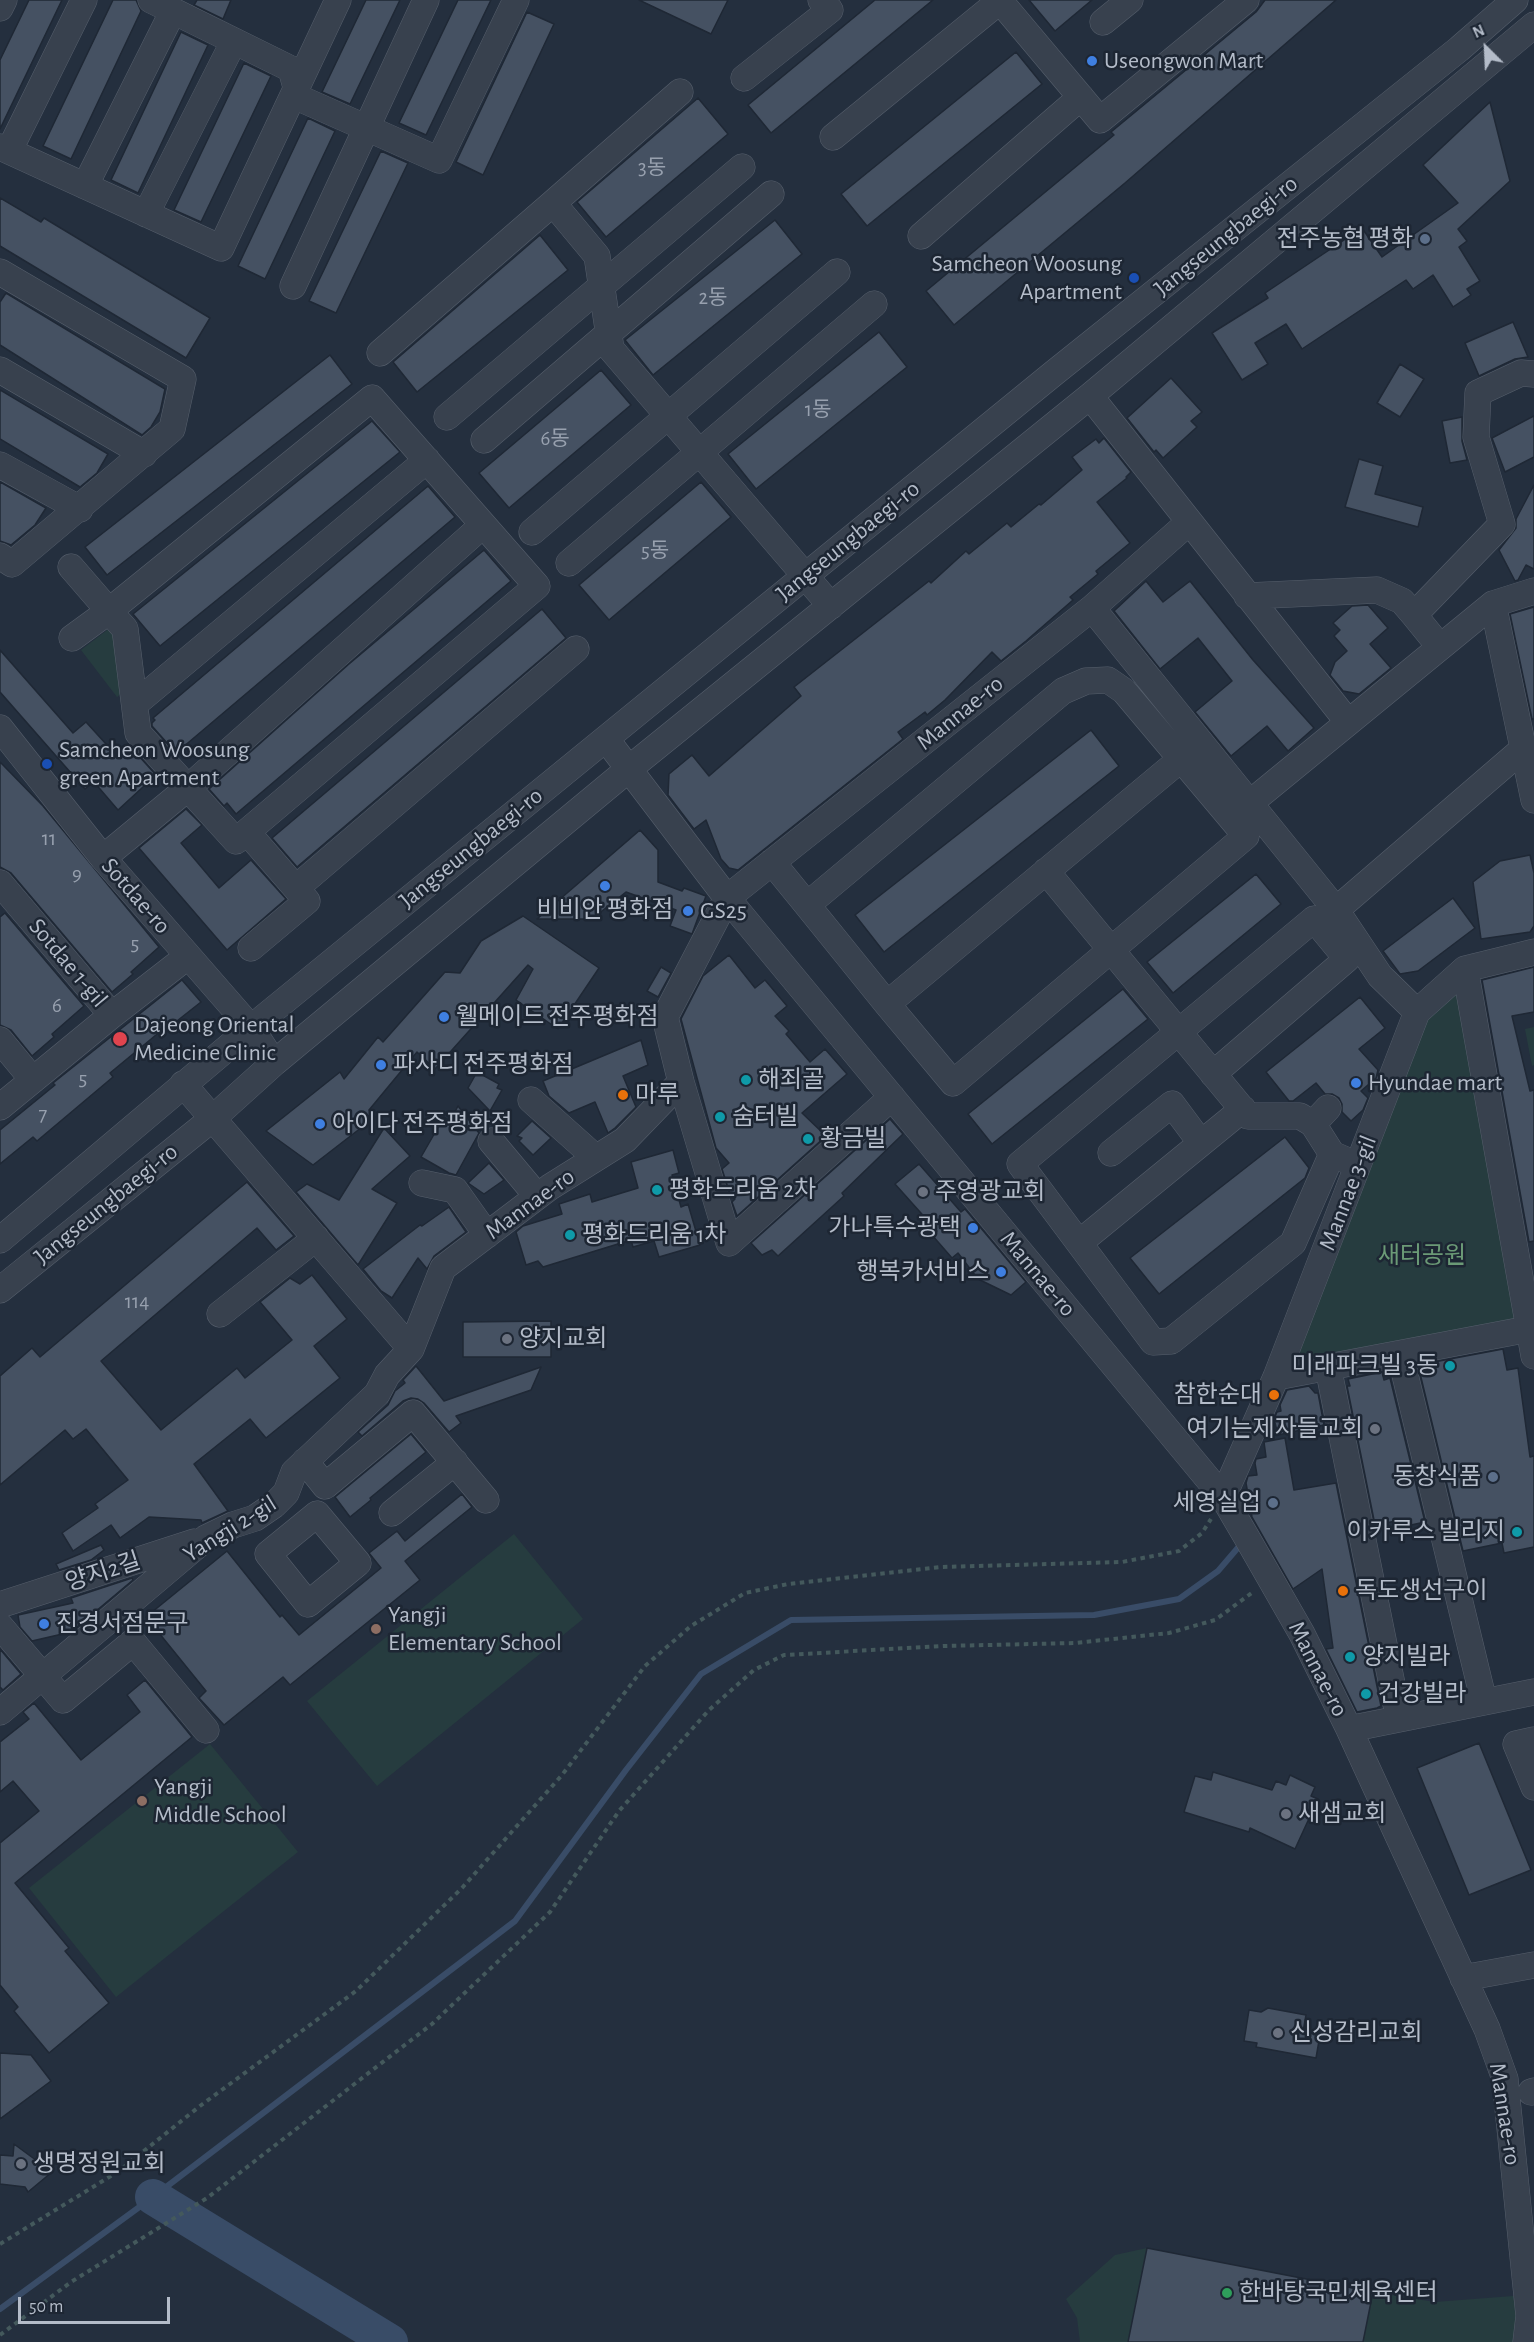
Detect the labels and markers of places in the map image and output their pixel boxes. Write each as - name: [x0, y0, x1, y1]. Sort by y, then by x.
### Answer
- place label: Useongwon Mart: [1104, 47, 1263, 75]
- marker: Useongwon Mart: [1085, 54, 1099, 68]
- place label: 전주농협 평화: [1277, 225, 1413, 253]
- marker: 전주농협 평화: [1418, 232, 1432, 246]
- place label: Samcheon Woosung Apartment: [932, 250, 1122, 306]
- marker: Samcheon Woosung Apartment: [1127, 271, 1141, 285]
- place label: Samcheon Woosung green Apartment: [59, 736, 249, 792]
- marker: Samcheon Woosung green Apartment: [40, 757, 54, 771]
- marker: 비비안 평화점: [598, 879, 612, 893]
- place label: 비비안 평화점: [537, 896, 673, 924]
- place label: GS25: [700, 897, 747, 925]
- marker: GS25: [681, 904, 695, 918]
- place label: 웰메이드 전주평화점: [456, 1003, 659, 1031]
- marker: 웰메이드 전주평화점: [437, 1010, 451, 1024]
- place label: Dajeong Oriental Medicine Clinic: [134, 1011, 295, 1067]
- marker: Dajeong Oriental Medicine Clinic: [111, 1030, 129, 1048]
- place label: 파사디 전주평화점: [393, 1051, 574, 1079]
- marker: 파사디 전주평화점: [374, 1058, 388, 1072]
- place label: 해죄골: [758, 1066, 824, 1094]
- place label: Hyundae mart: [1368, 1069, 1502, 1097]
- marker: 해죄골: [739, 1073, 753, 1087]
- marker: Hyundae mart: [1349, 1076, 1363, 1090]
- place label: 마루: [635, 1081, 679, 1109]
- marker: 마루: [616, 1088, 630, 1102]
- place label: 숨터빌: [732, 1103, 798, 1131]
- place label: 아이다 전주평화점: [332, 1110, 513, 1138]
- marker: 숨터빌: [713, 1110, 727, 1124]
- marker: 아이다 전주평화점: [313, 1117, 327, 1131]
- place label: 황금빌: [820, 1125, 886, 1153]
- marker: 황금빌: [801, 1132, 815, 1146]
- place label: 평화드리움 2차: [669, 1176, 816, 1204]
- place label: 주영광교회: [935, 1178, 1045, 1206]
- marker: 평화드리움 2차: [650, 1183, 664, 1197]
- marker: 주영광교회: [916, 1185, 930, 1199]
- place label: 가나특수광택: [829, 1214, 961, 1242]
- place label: 평화드리움 1차: [582, 1221, 727, 1249]
- marker: 가나특수광택: [966, 1221, 980, 1235]
- marker: 평화드리움 1차: [563, 1228, 577, 1242]
- place label: 행복카서비스: [857, 1258, 989, 1286]
- marker: 행복카서비스: [994, 1265, 1008, 1279]
- place label: 양지교회: [519, 1325, 607, 1353]
- marker: 양지교회: [500, 1332, 514, 1346]
- place label: 미래파크빌 3동: [1292, 1352, 1438, 1380]
- marker: 미래파크빌 3동: [1443, 1359, 1457, 1373]
- place label: 참한순대: [1174, 1381, 1262, 1409]
- marker: 참한순대: [1267, 1388, 1281, 1402]
- place label: 여기는제자들교회: [1186, 1415, 1363, 1443]
- marker: 여기는제자들교회: [1368, 1422, 1382, 1436]
- place label: 동창식품: [1393, 1463, 1481, 1491]
- marker: 동창식품: [1486, 1470, 1500, 1484]
- place label: 세영실업: [1173, 1489, 1261, 1517]
- marker: 세영실업: [1266, 1496, 1280, 1510]
- place label: 이카루스 빌리지: [1346, 1518, 1505, 1546]
- marker: 이카루스 빌리지: [1510, 1525, 1524, 1539]
- place label: 독도생선구이: [1355, 1577, 1487, 1605]
- marker: 독도생선구이: [1336, 1584, 1350, 1598]
- place label: Yangji Elementary School: [388, 1601, 562, 1657]
- place label: 진경서점문구: [56, 1610, 188, 1638]
- marker: 진경서점문구: [37, 1617, 51, 1631]
- marker: Yangji Elementary School: [369, 1622, 383, 1636]
- place label: 양지빌라: [1362, 1643, 1450, 1671]
- marker: 양지빌라: [1343, 1650, 1357, 1664]
- place label: 건강빌라: [1378, 1680, 1466, 1708]
- marker: 건강빌라: [1359, 1687, 1373, 1701]
- place label: Yangji Middle School: [154, 1773, 287, 1829]
- marker: Yangji Middle School: [135, 1794, 149, 1808]
- place label: 새샘교회: [1298, 1800, 1386, 1828]
- marker: 새샘교회: [1279, 1807, 1293, 1821]
- place label: 신성감리교회: [1290, 2019, 1422, 2047]
- marker: 신성감리교회: [1271, 2026, 1285, 2040]
- place label: 생명정원교회: [33, 2150, 165, 2178]
- marker: 생명정원교회: [14, 2157, 28, 2171]
- place label: 한바탕국민체육센터: [1239, 2279, 1438, 2307]
- marker: 한바탕국민체육센터: [1220, 2286, 1234, 2300]

